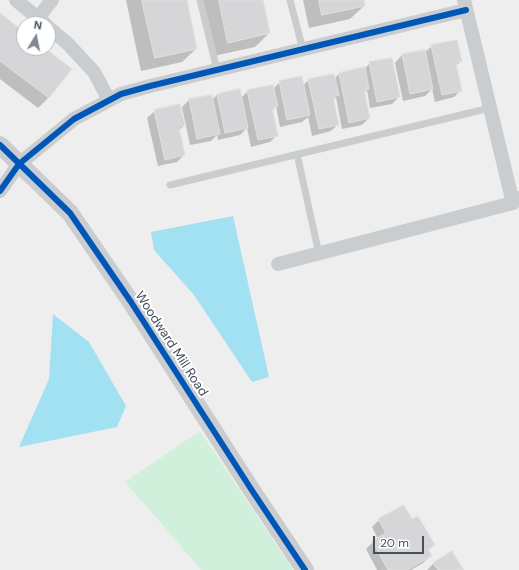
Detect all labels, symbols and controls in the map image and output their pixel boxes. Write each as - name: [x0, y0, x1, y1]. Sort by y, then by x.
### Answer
- north arrow: [16, 16, 56, 56]
- text: N: [33, 18, 43, 33]
- street label: Woodward Mill Road: [131, 289, 211, 399]
- scale bar: [375, 528, 426, 554]
- text: 20 m: [380, 535, 409, 551]

